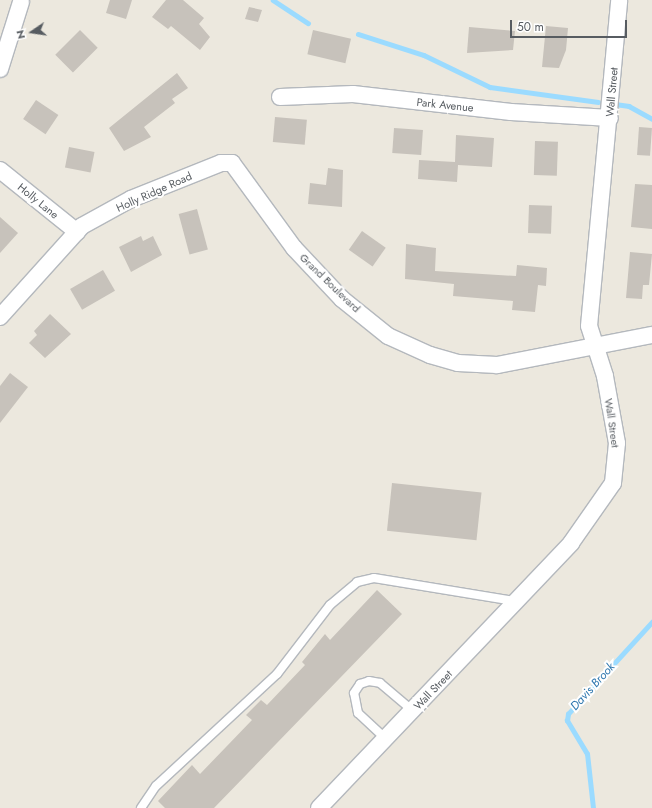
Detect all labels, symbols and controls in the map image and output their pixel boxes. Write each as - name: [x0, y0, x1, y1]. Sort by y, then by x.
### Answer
- north arrow: [12, 12, 52, 52]
- scale bar: [512, 12, 629, 38]
- text: 50 m: [517, 18, 544, 36]
- text: N: [12, 29, 29, 41]
- street label: Wall Street: [603, 67, 621, 117]
- street label: Park Avenue: [416, 95, 474, 115]
- street label: Holly Ridge Road: [114, 169, 194, 215]
- street label: Holly Lane: [15, 181, 61, 221]
- street label: Grand Boulevard: [297, 251, 363, 315]
- street label: Wall Street: [602, 397, 622, 449]
- water label: Davis Brook: [568, 660, 618, 714]
- street label: Wall Street: [411, 668, 455, 712]

